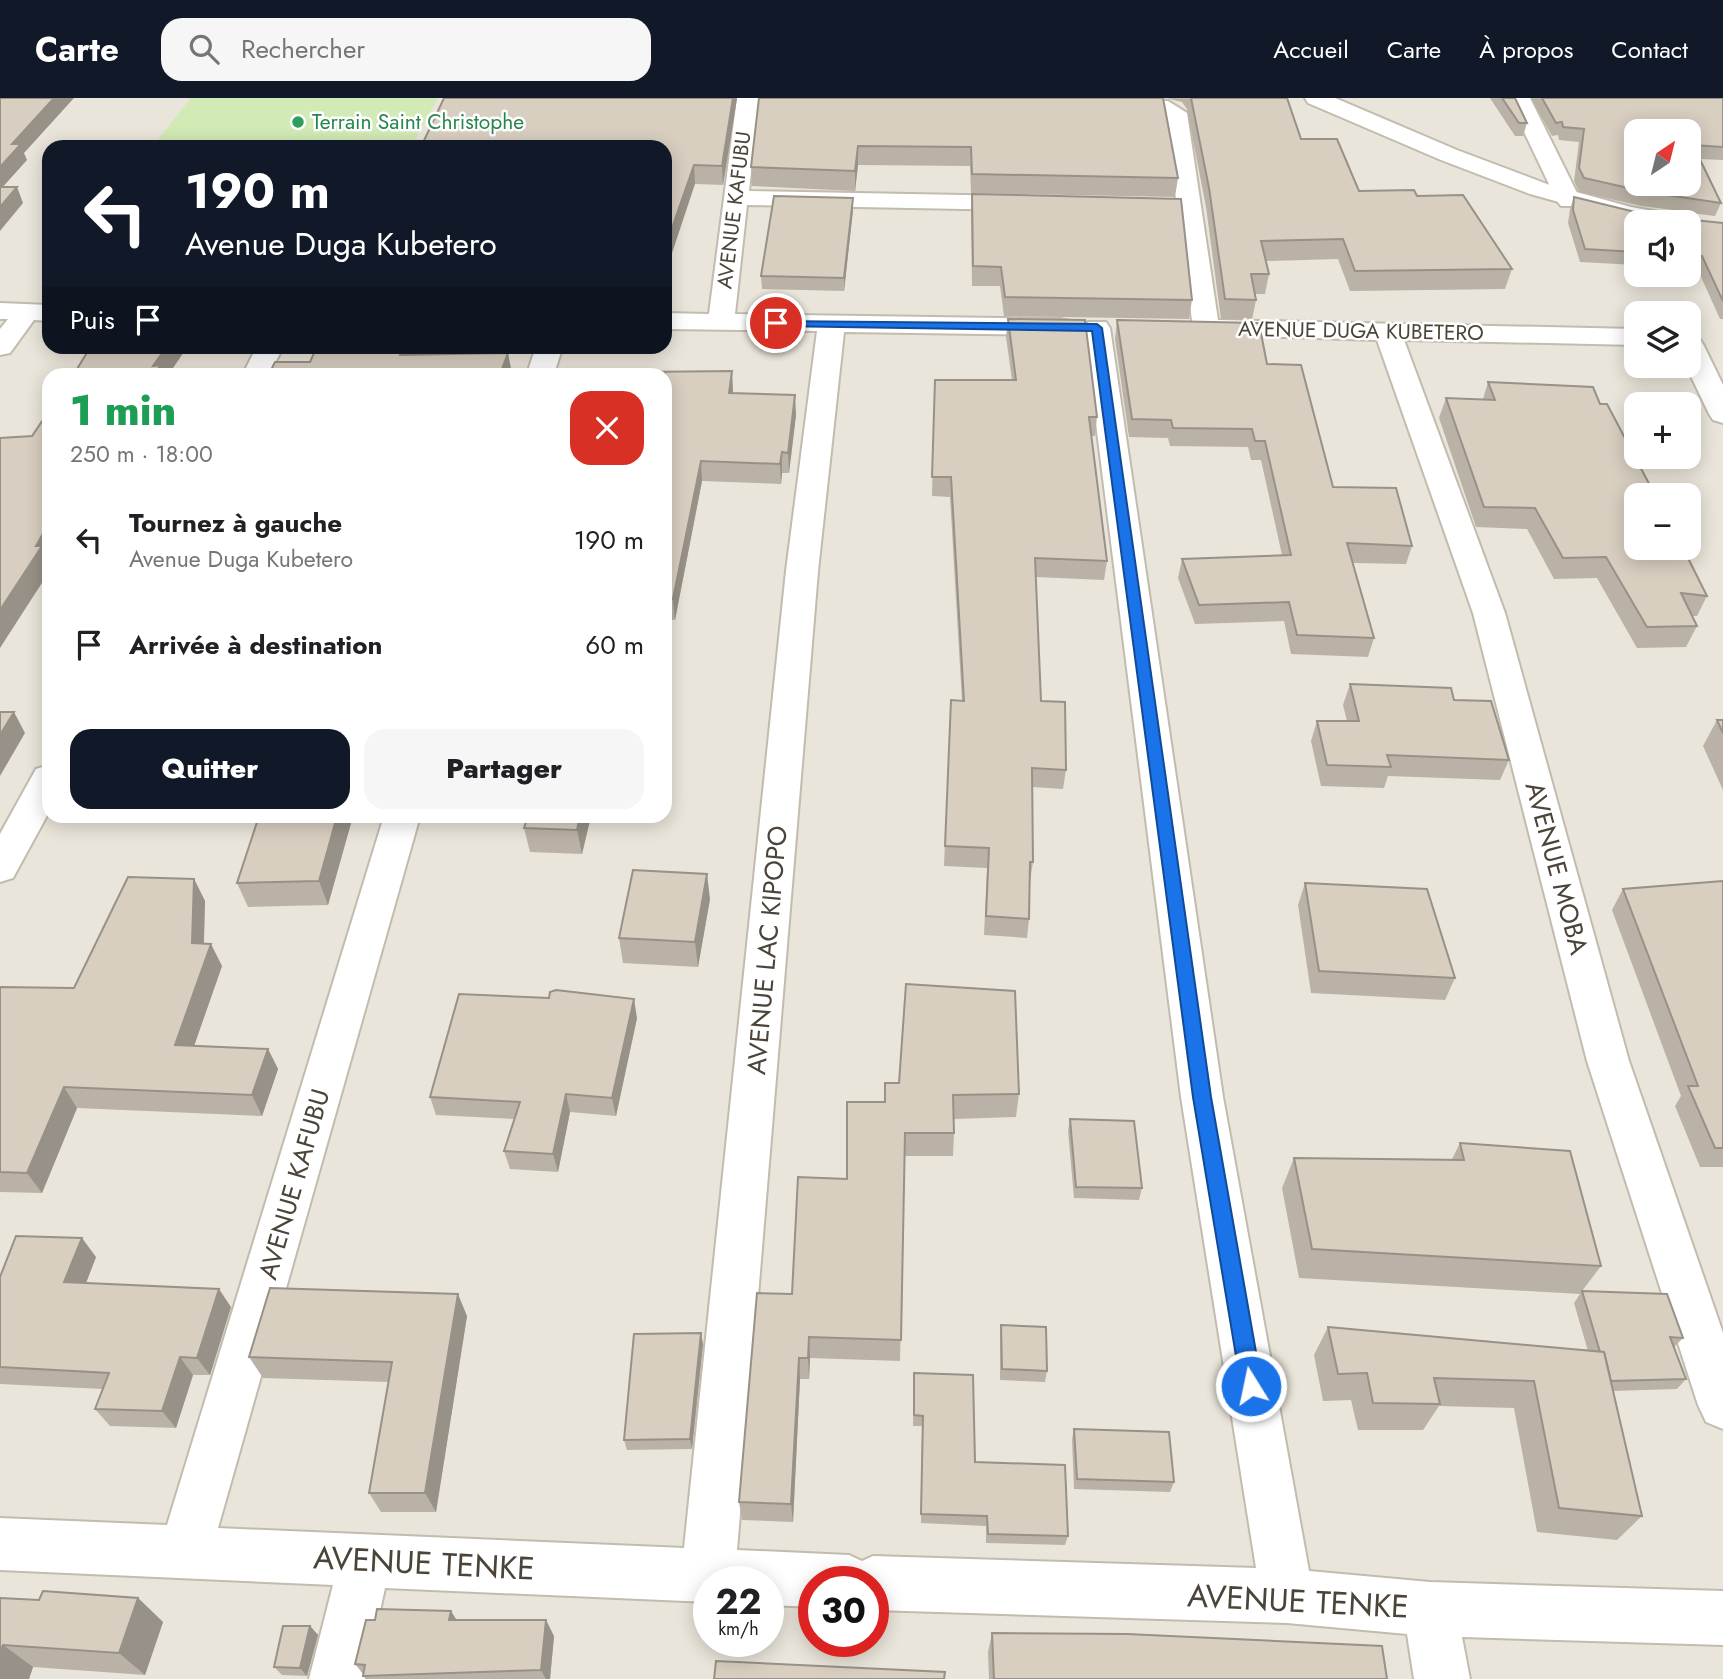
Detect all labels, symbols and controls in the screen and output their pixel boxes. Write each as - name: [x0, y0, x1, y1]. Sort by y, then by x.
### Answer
- search box: [161, 18, 651, 81]
- text: Carte: [35, 26, 119, 73]
- icon: search: [185, 30, 223, 68]
- text: Rechercher: [241, 30, 365, 68]
- text: Accueil: [1273, 32, 1349, 67]
- text: Carte: [1387, 32, 1441, 67]
- text: À propos: [1479, 32, 1573, 67]
- text: Contact: [1611, 32, 1688, 67]
- place label: Terrain Saint Christophe: [312, 107, 524, 137]
- marker: Terrain Saint Christophe: [290, 114, 306, 130]
- north arrow: [1624, 119, 1701, 196]
- map controls: [1624, 119, 1701, 560]
- street label: AVENUE KAFUBU: [709, 129, 759, 291]
- text: 190 m: [185, 156, 330, 226]
- icon: left: [70, 168, 161, 259]
- button: sound: [1624, 210, 1701, 287]
- text: Avenue Duga Kubetero: [185, 221, 497, 267]
- pin: [746, 293, 806, 353]
- text: Puis: [70, 301, 115, 339]
- icon: arrive: [129, 301, 167, 339]
- button: layers: [1624, 301, 1701, 378]
- icon: arrive: [757, 304, 795, 342]
- street label: AVENUE DUGA KUBETERO: [1238, 314, 1484, 348]
- text: 1 min: [70, 380, 176, 441]
- button: close: [570, 391, 644, 465]
- button: +: [1624, 392, 1701, 469]
- text: 250 m · 18:00: [70, 437, 213, 471]
- button: −: [1624, 483, 1701, 560]
- text: Tournez à gauche: [129, 504, 342, 542]
- icon: left: [70, 521, 108, 559]
- text: 190 m: [574, 521, 644, 559]
- text: Avenue Duga Kubetero: [129, 542, 353, 576]
- icon: arrive: [70, 626, 108, 664]
- text: Arrivée à destination: [129, 626, 382, 664]
- text: 60 m: [585, 626, 644, 664]
- button: Quitter: [70, 729, 350, 809]
- button: Partager: [364, 729, 644, 809]
- street label: AVENUE MOBA: [1516, 777, 1599, 959]
- street label: AVENUE LAC KIPOPO: [737, 824, 797, 1076]
- street label: AVENUE KAFUBU: [249, 1084, 339, 1284]
- position arrow: [1214, 1349, 1288, 1423]
- street label: AVENUE TENKE: [312, 1534, 536, 1592]
- speed limit sign: 30: [798, 1566, 889, 1657]
- street label: AVENUE TENKE: [1186, 1572, 1410, 1630]
- text: 22: [716, 1577, 761, 1627]
- text: km/h: [718, 1616, 759, 1642]

